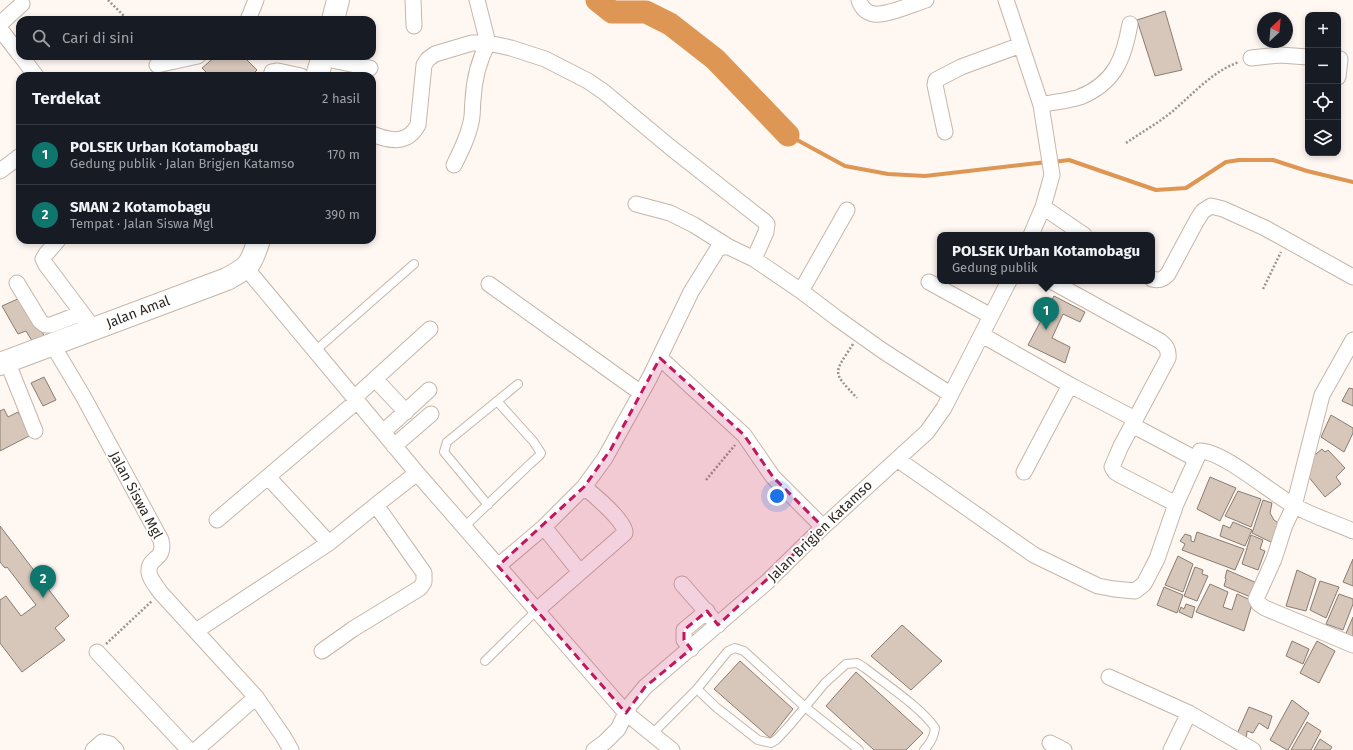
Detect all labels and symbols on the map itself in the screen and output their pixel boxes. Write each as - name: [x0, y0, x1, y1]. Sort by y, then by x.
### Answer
- north arrow: [1257, 12, 1293, 48]
- street label: Jalan Amal: [104, 292, 172, 332]
- pin: 1: [1033, 297, 1059, 330]
- street label: Jalan Siswa Mgl: [106, 448, 166, 542]
- street label: Jalan Brigjen Katamso: [764, 477, 876, 585]
- your location: [767, 486, 787, 506]
- pin: 2: [30, 565, 56, 598]

